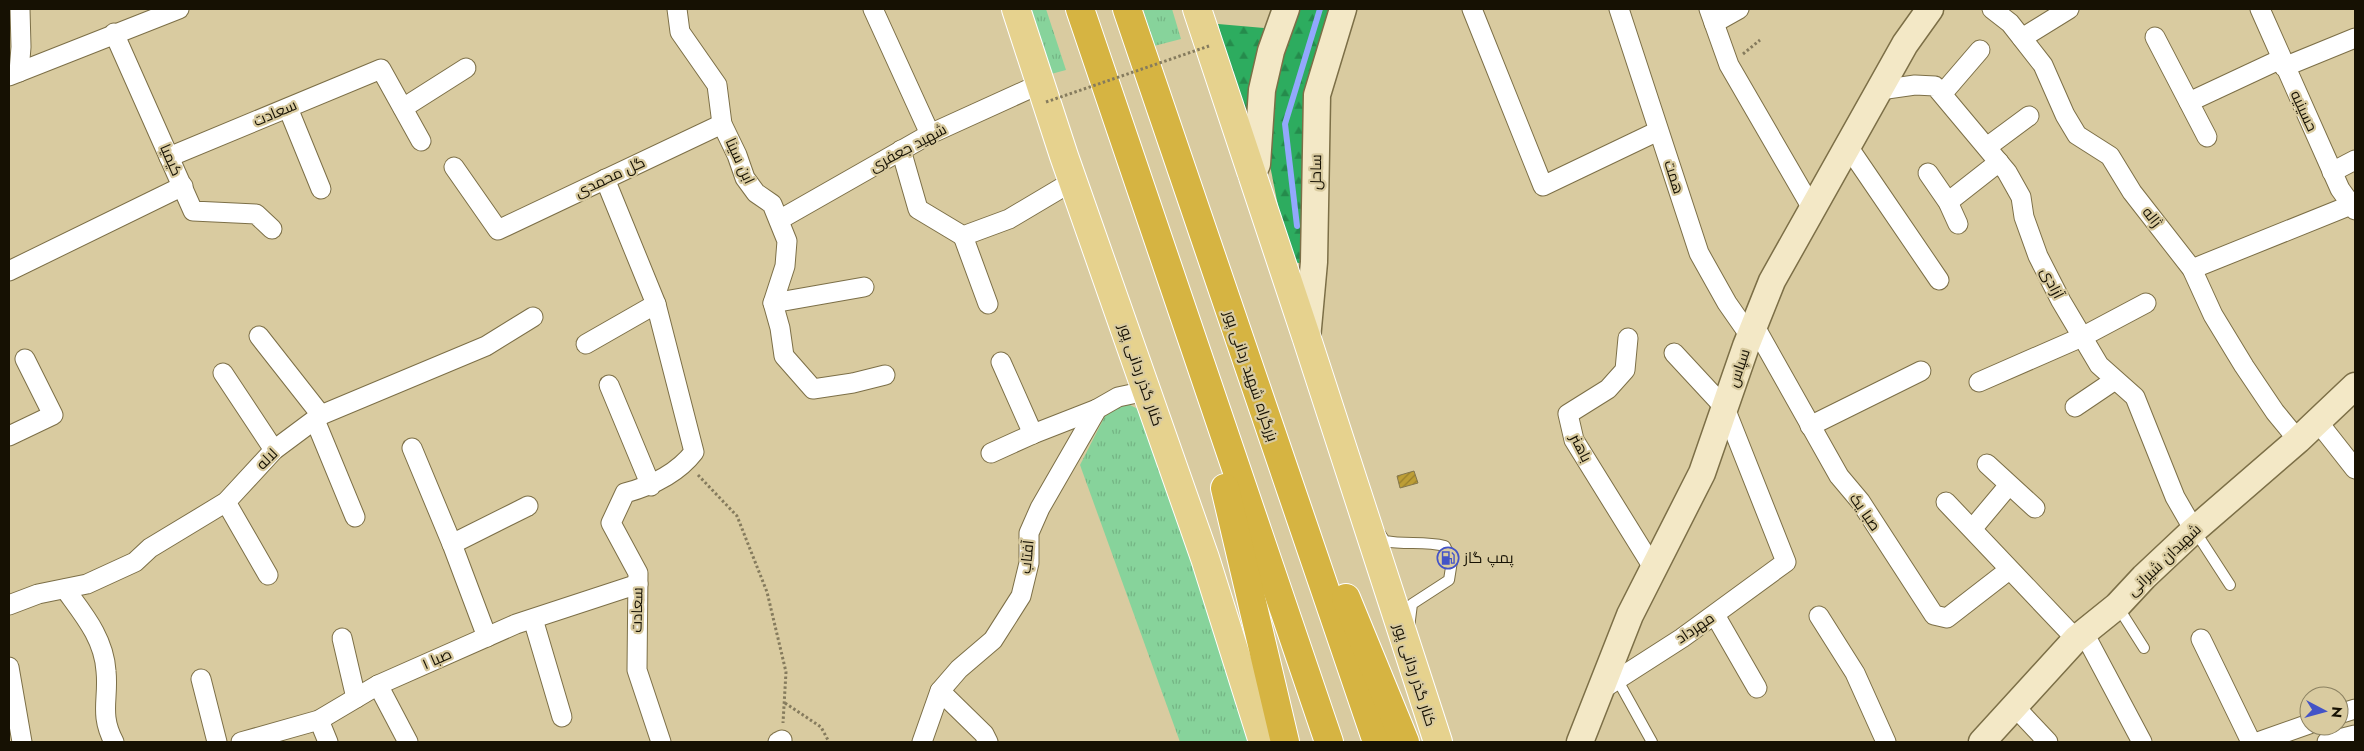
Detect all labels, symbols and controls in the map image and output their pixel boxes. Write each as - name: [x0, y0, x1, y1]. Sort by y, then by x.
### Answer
- street label: حسینیه: [2285, 87, 2323, 135]
- street label: سعادت: [250, 94, 300, 132]
- street label: شهید جعفری: [865, 118, 951, 178]
- street label: ابن سینا: [720, 134, 760, 188]
- street label: کیمیا: [154, 141, 188, 179]
- street label: گل محمدی: [571, 151, 649, 203]
- street label: ساحل: [1305, 154, 1327, 190]
- street label: همت: [1658, 157, 1690, 197]
- street label: ژاله: [2137, 202, 2167, 232]
- street label: آزادی: [2035, 263, 2069, 303]
- street label: بزرگراه شهید ردانی پور: [1218, 307, 1284, 444]
- street label: کنار گذر ردانی پور: [1113, 320, 1169, 429]
- street label: سپاس: [1722, 346, 1756, 390]
- street label: باهنر: [1564, 429, 1597, 466]
- street label: لاله: [251, 443, 283, 475]
- street label: صبا یک: [1844, 489, 1886, 535]
- street label: شهیدان شیرانی: [2122, 519, 2206, 601]
- street label: آفتاب: [1014, 539, 1040, 575]
- fuel station icon: پمپ گاز: [1436, 546, 1460, 570]
- place label: پمپ گاز: [1463, 547, 1513, 569]
- street label: سعادت: [626, 587, 648, 633]
- street label: مهرداد: [1671, 607, 1719, 649]
- street label: کنار گذر ردانی پور: [1388, 620, 1442, 729]
- street label: صبا ۱: [419, 643, 455, 675]
- north arrow: [2299, 686, 2349, 736]
- text: N: [2326, 706, 2347, 719]

